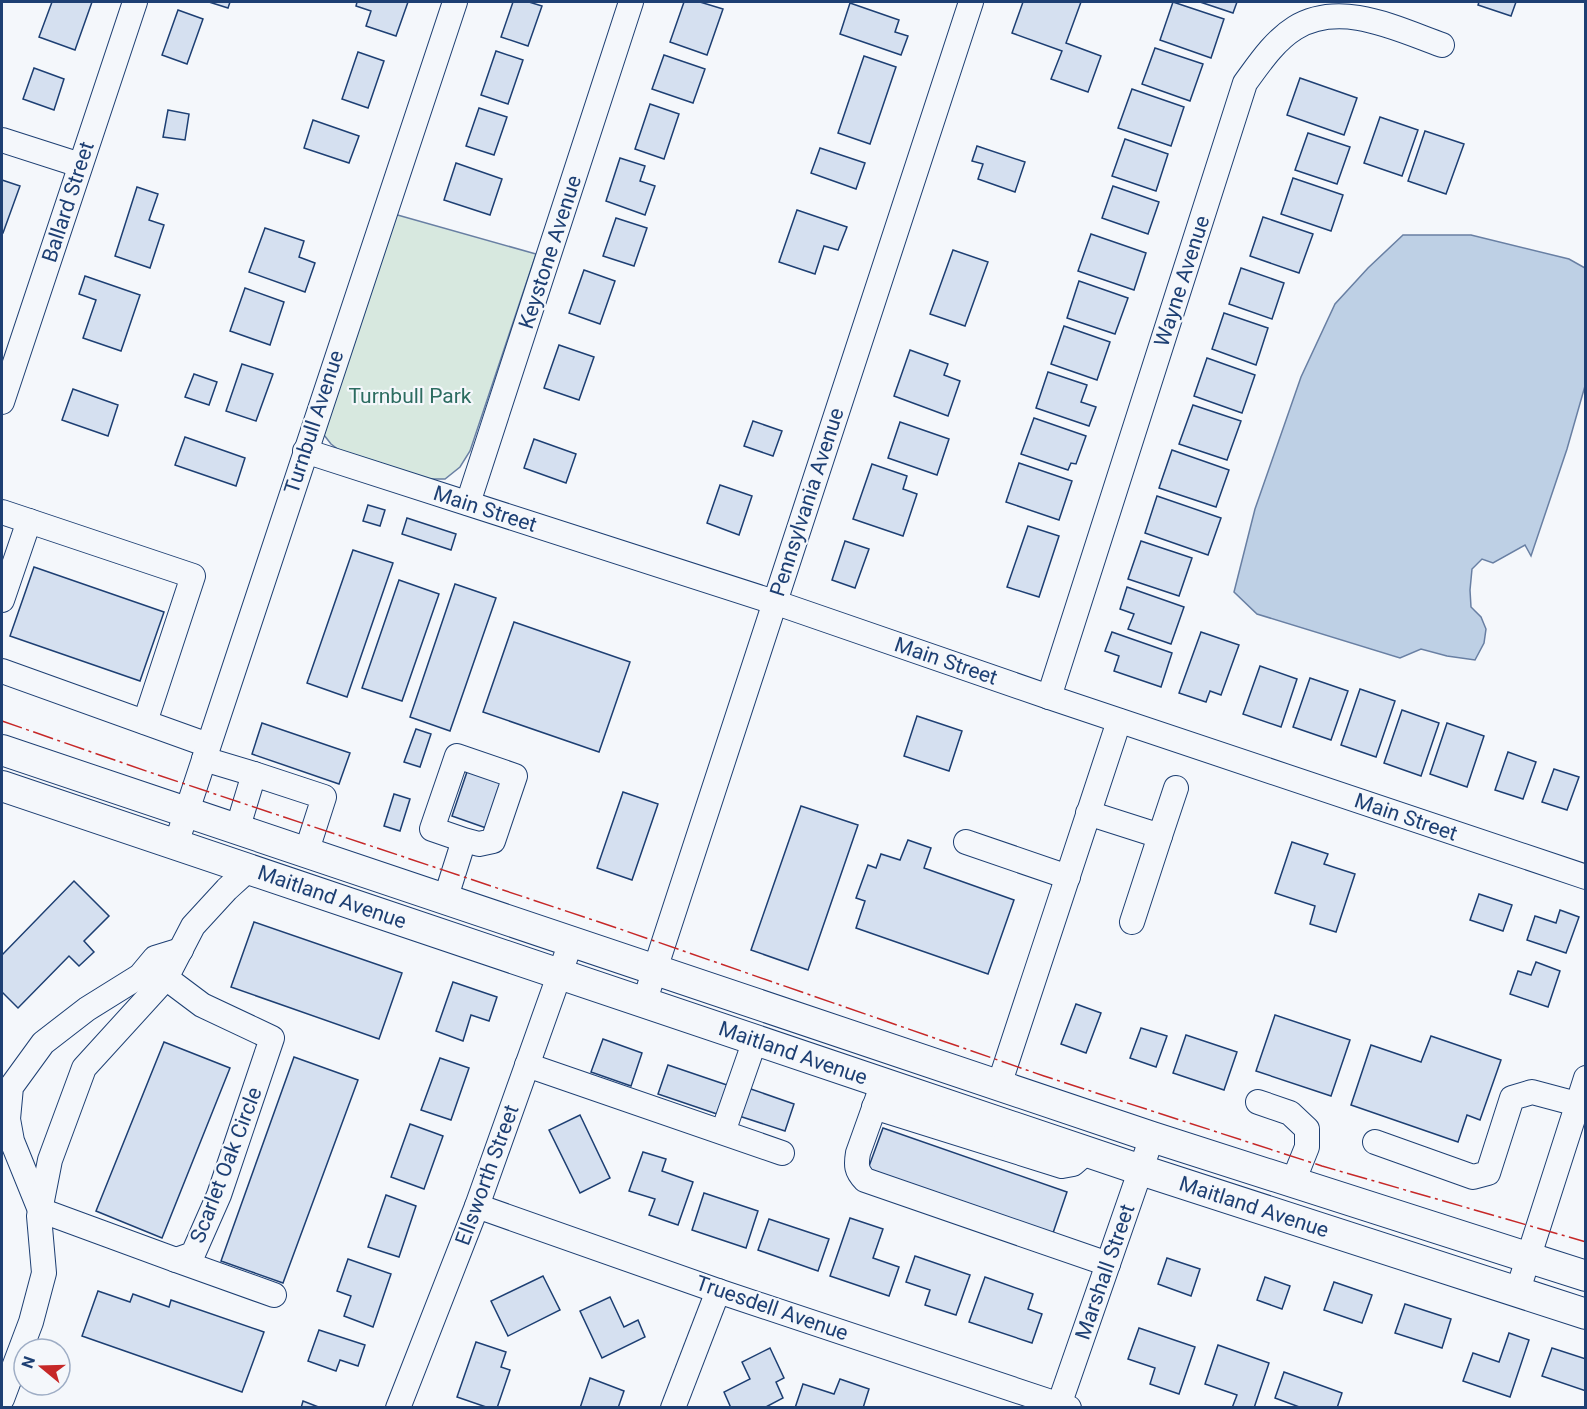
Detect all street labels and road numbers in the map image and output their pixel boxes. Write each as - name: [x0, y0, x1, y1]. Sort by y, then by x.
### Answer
- street label: Ballard Street: [37, 138, 99, 265]
- street label: Keystone Avenue: [514, 172, 586, 332]
- street label: Wayne Avenue: [1150, 213, 1214, 349]
- street label: Turnbull Avenue: [280, 347, 348, 497]
- street label: Pennsylvania Avenue: [765, 405, 849, 599]
- street label: Main Street: [430, 481, 540, 537]
- street label: Main Street: [891, 632, 1001, 690]
- street label: Main Street: [1351, 788, 1461, 846]
- street label: Maitland Avenue: [255, 860, 409, 934]
- street label: Maitland Avenue: [716, 1016, 870, 1090]
- street label: Scarlet Oak Circle: [185, 1084, 267, 1246]
- street label: Ellsworth Street: [451, 1102, 524, 1248]
- street label: Maitland Avenue: [1176, 1172, 1332, 1242]
- street label: Marshall Street: [1071, 1201, 1139, 1343]
- street label: Truesdell Avenue: [693, 1271, 851, 1345]

